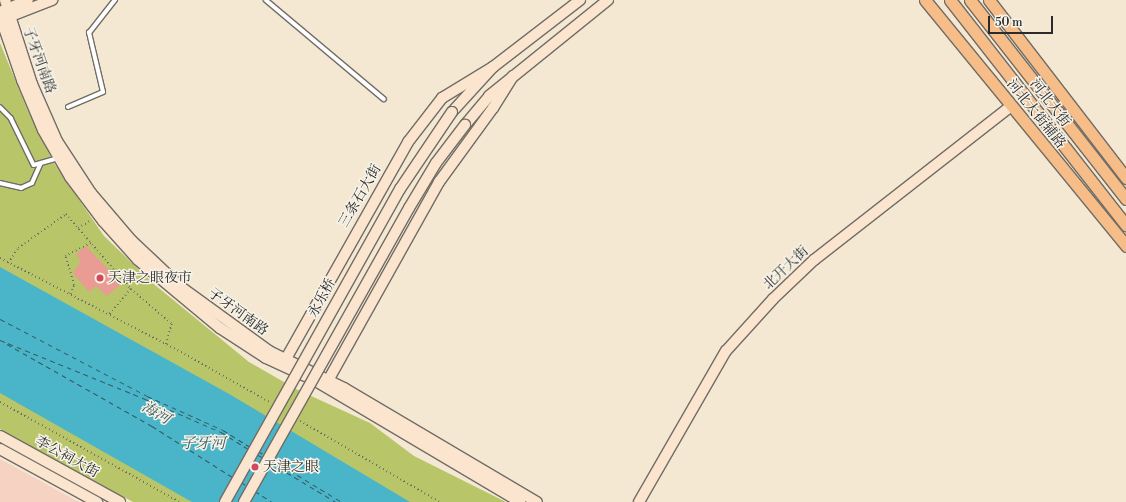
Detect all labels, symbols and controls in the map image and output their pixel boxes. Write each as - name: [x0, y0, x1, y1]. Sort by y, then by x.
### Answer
- scale bar: [990, 8, 1055, 34]
- text: 50 m: [995, 15, 1023, 30]
- street label: 子牙河南路: [19, 24, 59, 96]
- street label: 河北大街辅路: [1003, 76, 1069, 152]
- street label: 河北大街: [1026, 76, 1074, 130]
- street label: 三条石大街: [335, 161, 385, 231]
- street label: 北开大街: [760, 243, 812, 293]
- place label: 天津之眼夜市: [108, 270, 192, 286]
- marker: 天津之眼夜市: [95, 273, 105, 283]
- street label: 永乐桥: [304, 276, 340, 320]
- street label: 子牙河南路: [205, 285, 271, 339]
- water label: 海河: [139, 398, 173, 428]
- street label: 李公祠大街: [32, 433, 102, 481]
- water label: 子牙河: [181, 435, 225, 453]
- place label: 天津之眼: [263, 459, 319, 475]
- marker: 天津之眼: [250, 462, 260, 472]

